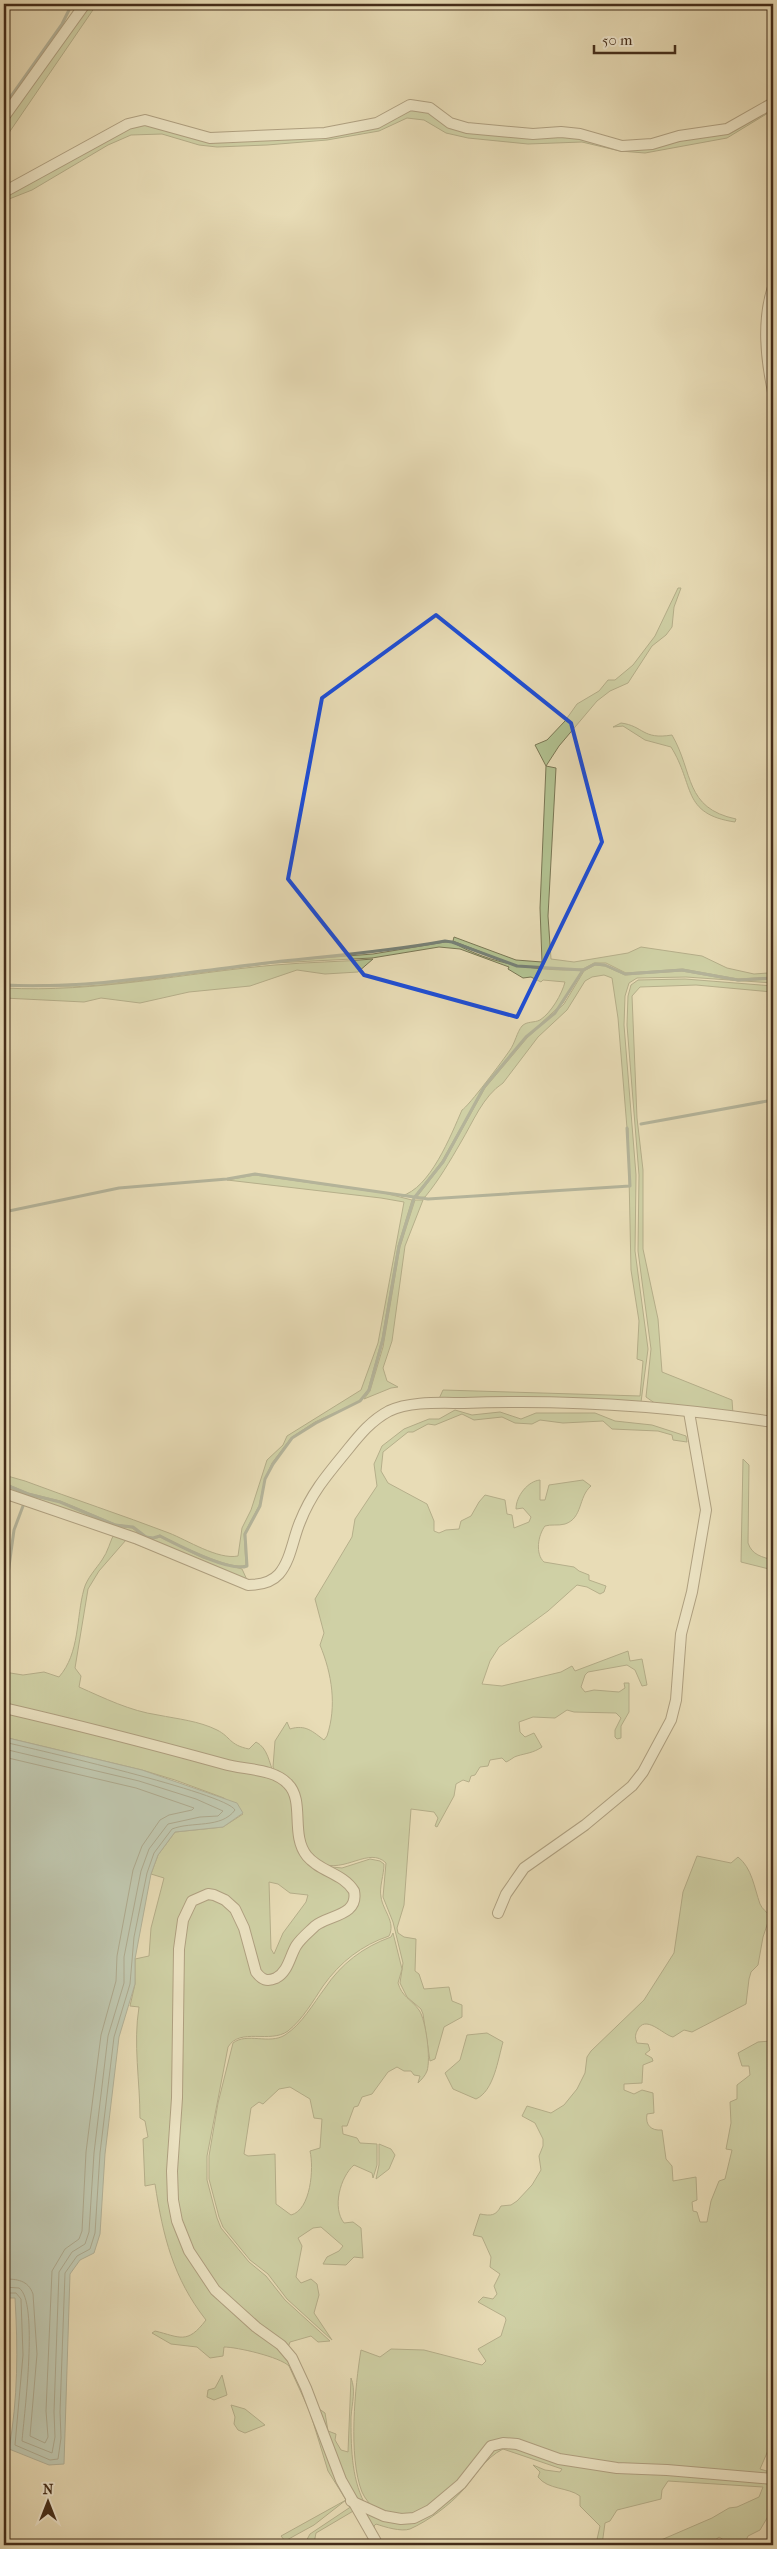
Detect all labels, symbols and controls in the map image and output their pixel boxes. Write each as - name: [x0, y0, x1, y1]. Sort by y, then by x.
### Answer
- scale bar: [594, 22, 676, 54]
- text: 50 m: [602, 31, 633, 49]
- north arrow: [22, 2476, 72, 2526]
- text: N: [43, 2481, 54, 2498]

